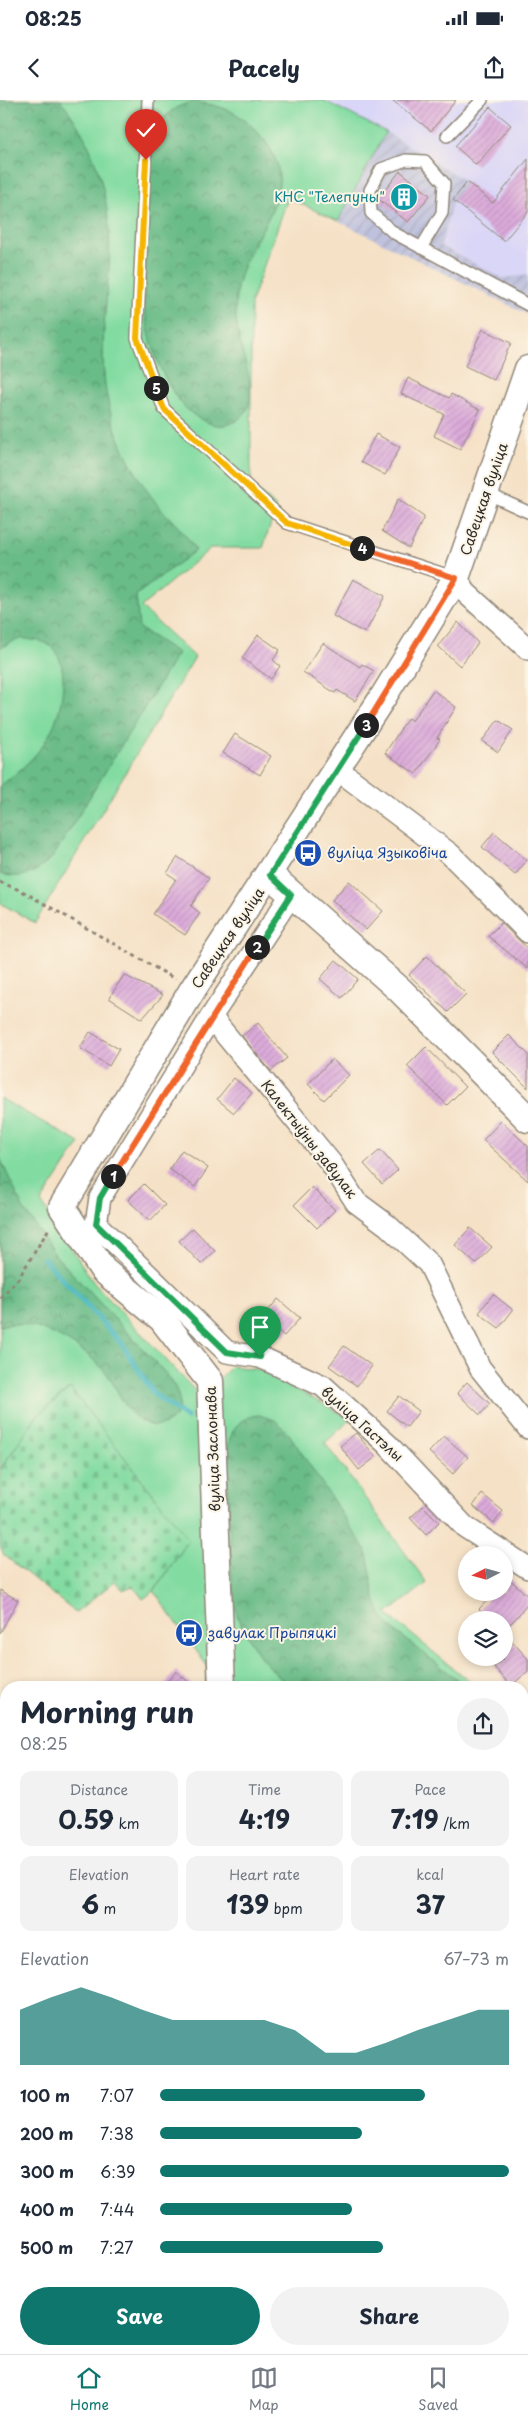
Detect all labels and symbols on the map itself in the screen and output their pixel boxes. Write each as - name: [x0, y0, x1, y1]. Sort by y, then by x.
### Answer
- pin: [125, 109, 167, 160]
- building icon: КНС "Телепуны": [389, 182, 419, 212]
- place label: КНС "Телепуны": [274, 186, 385, 207]
- pin: 5: [144, 376, 168, 400]
- street label: Савецкая вуліца: [454, 439, 513, 558]
- pin: 4: [350, 536, 374, 560]
- pin: 3: [354, 712, 378, 738]
- bus stop icon: вуліца Языковіча: [293, 838, 323, 868]
- place label: вуліца Языковіча: [327, 842, 448, 863]
- street label: Савецкая вуліца: [186, 883, 270, 993]
- pin: 2: [244, 934, 270, 960]
- street label: Калектыўны завулак: [256, 1075, 363, 1203]
- pin: 1: [100, 1164, 126, 1188]
- pin: [239, 1306, 281, 1357]
- street label: вуліца Гастэлы: [317, 1381, 408, 1466]
- street label: вуліца Заслонава: [200, 1386, 225, 1512]
- north arrow: [458, 1546, 512, 1601]
- bus stop icon: завулак Прыпяцкі: [174, 1618, 204, 1648]
- place label: завулак Прыпяцкі: [207, 1622, 337, 1643]

